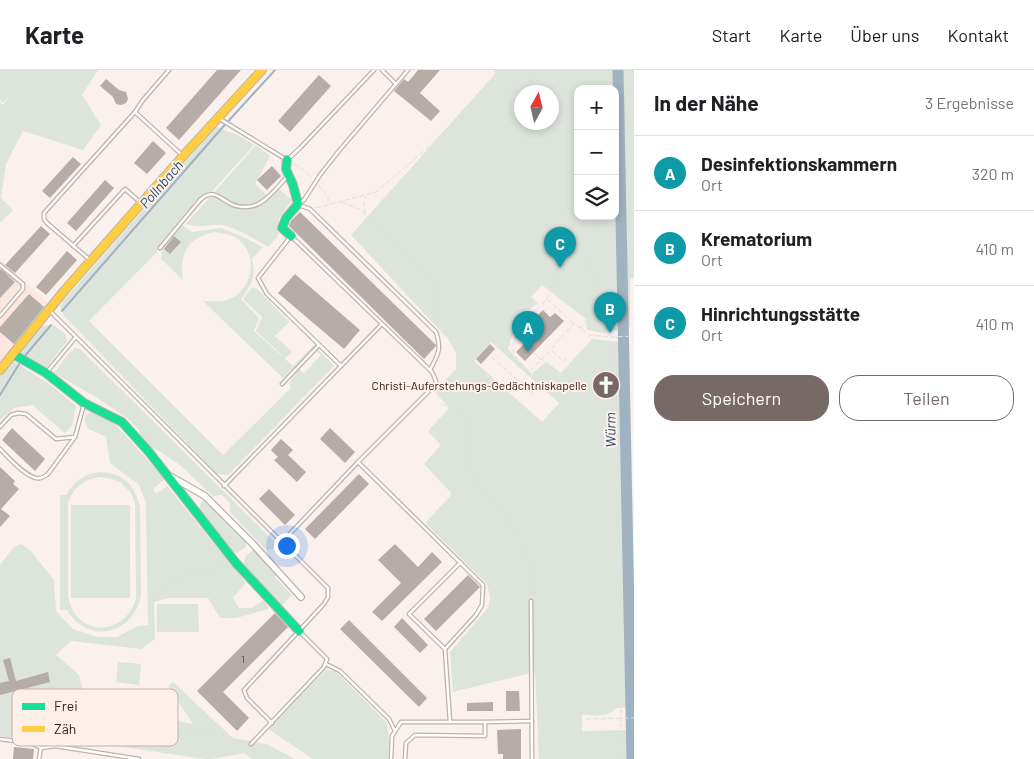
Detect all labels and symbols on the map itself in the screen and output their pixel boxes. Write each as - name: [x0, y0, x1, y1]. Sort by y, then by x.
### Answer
- north arrow: [514, 85, 559, 130]
- water label: Pollnbach: [136, 157, 186, 211]
- pin: C: [544, 227, 576, 268]
- pin: B: [594, 292, 626, 333]
- pin: A: [512, 311, 544, 352]
- church icon: Christi-Auferstehungs-Gedächtniskapelle: [591, 370, 621, 400]
- place label: Christi-Auferstehungs-Gedächtniskapelle: [372, 378, 587, 392]
- water label: Würm: [601, 412, 619, 448]
- your location: [274, 533, 300, 559]
- house number: 1: [241, 653, 245, 665]
- legend: [12, 689, 178, 746]
- text: Frei: [54, 697, 78, 714]
- text: Zäh: [54, 720, 76, 737]

